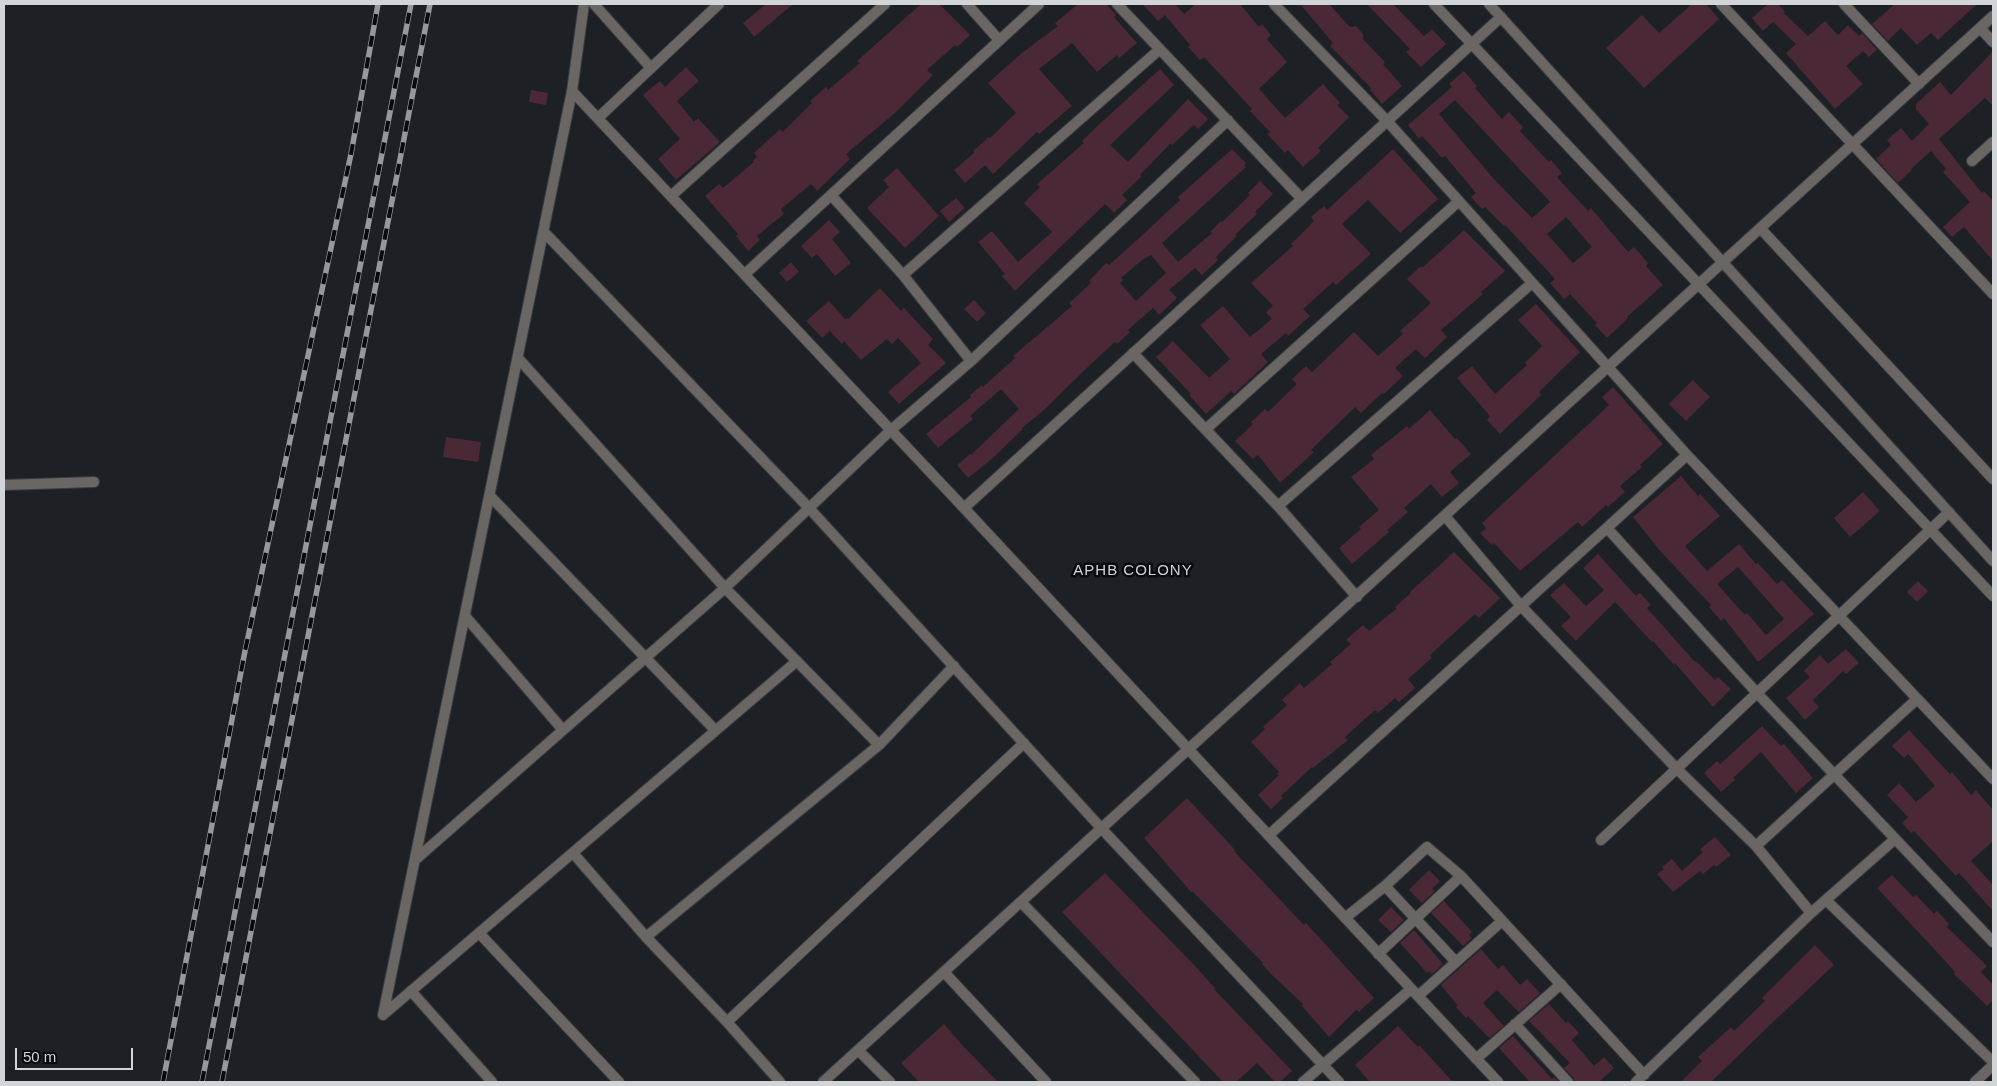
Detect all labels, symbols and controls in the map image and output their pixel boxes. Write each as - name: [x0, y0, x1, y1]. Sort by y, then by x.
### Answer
- district label: APHB COLONY: [1072, 562, 1194, 580]
- scale bar: [18, 1038, 135, 1070]
- text: 50 m: [23, 1048, 56, 1065]

